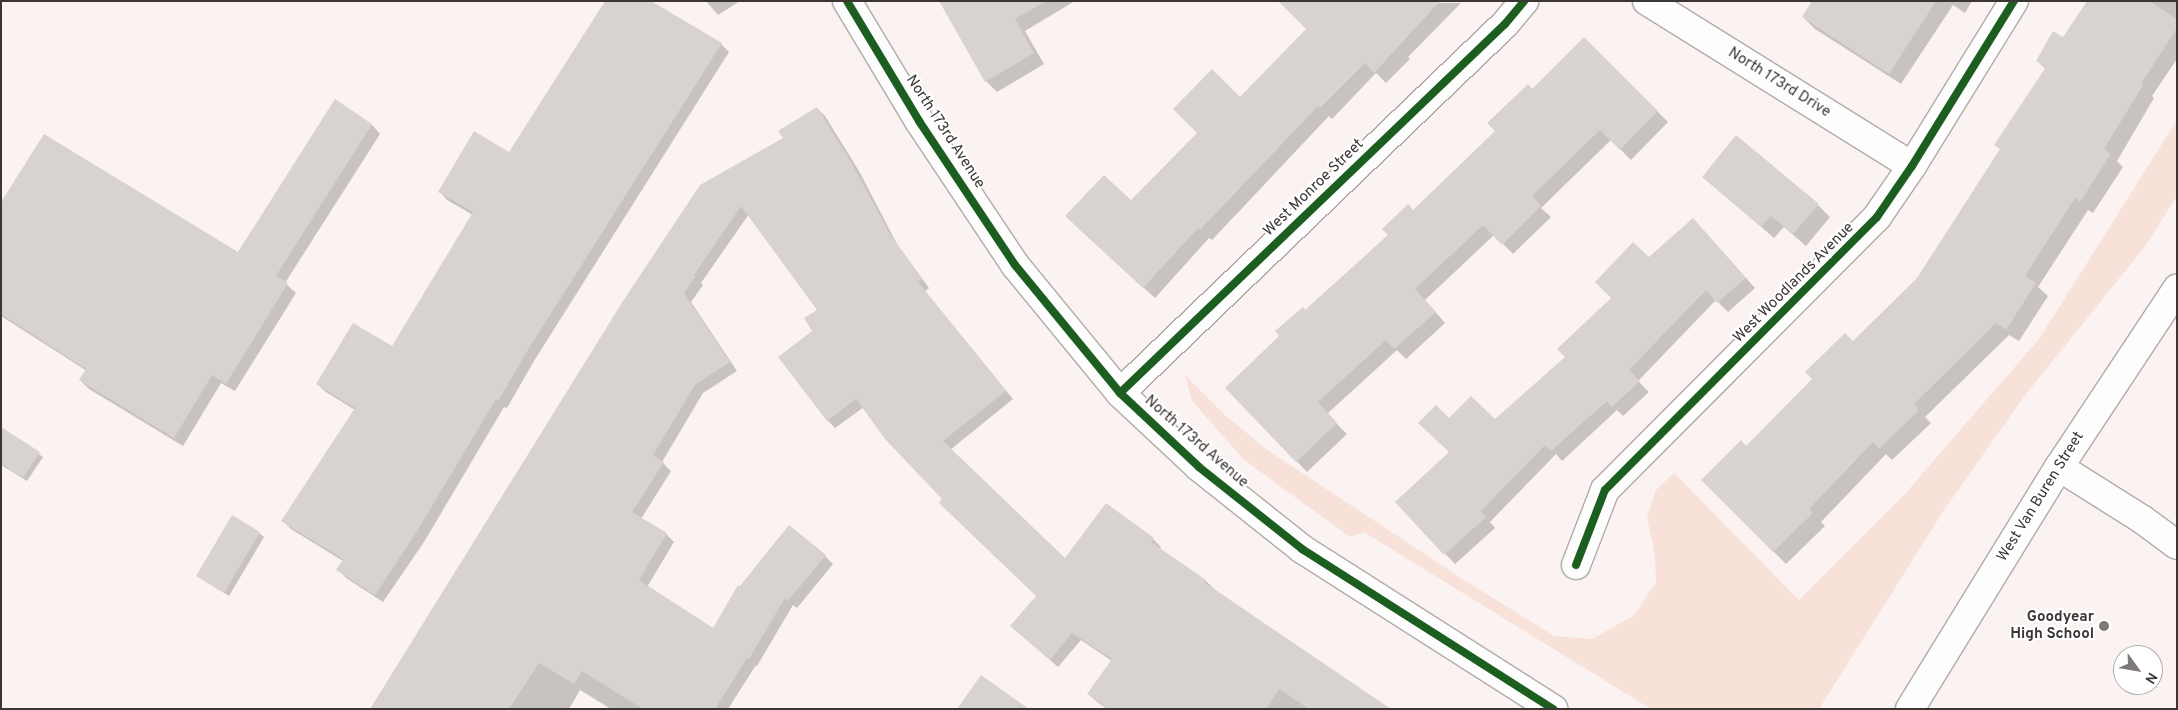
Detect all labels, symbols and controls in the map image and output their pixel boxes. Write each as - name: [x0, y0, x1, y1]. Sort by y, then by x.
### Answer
- street label: North 173rd Drive: [1724, 44, 1834, 122]
- street label: North 173rd Avenue: [901, 72, 989, 192]
- street label: West Monroe Street: [1260, 136, 1368, 240]
- street label: West Woodlands Avenue: [1730, 219, 1858, 347]
- street label: North 173rd Avenue: [1140, 392, 1252, 492]
- street label: West Van Buren Street: [1994, 428, 2088, 566]
- place label: Goodyear High School: [2010, 608, 2094, 643]
- marker: Goodyear High School: [2098, 620, 2110, 632]
- north arrow: [2113, 645, 2163, 695]
- text: N: [2140, 669, 2160, 686]

